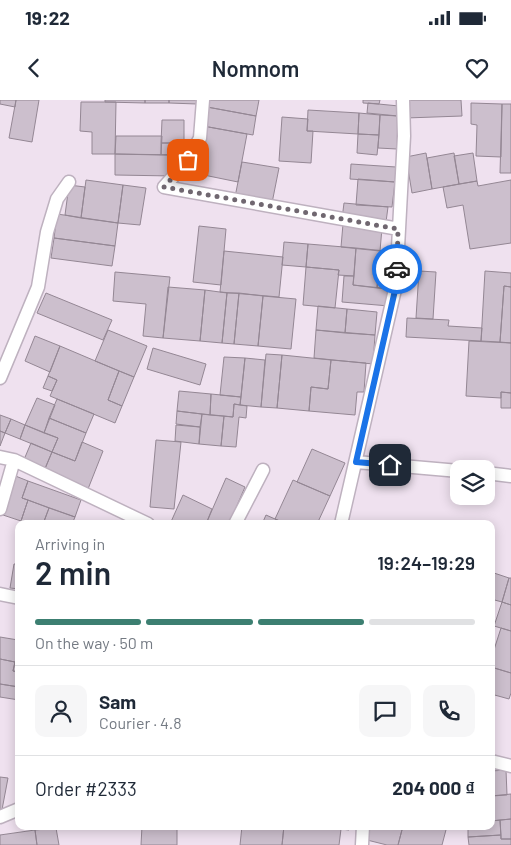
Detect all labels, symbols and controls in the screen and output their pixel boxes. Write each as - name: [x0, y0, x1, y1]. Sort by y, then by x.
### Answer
- text: 19:22: [25, 6, 70, 29]
- icon: back: [20, 54, 48, 82]
- icon: heart: [463, 54, 491, 82]
- text: Nomnom: [212, 55, 299, 81]
- pin: [167, 139, 209, 181]
- icon: bag: [174, 146, 202, 174]
- courier: [372, 244, 422, 294]
- icon: car: [383, 255, 411, 283]
- pin: [369, 444, 411, 486]
- icon: home: [376, 451, 404, 479]
- map controls: [450, 460, 495, 505]
- button: layers: [450, 460, 495, 505]
- text: Arriving in: [35, 534, 105, 553]
- text: 19:24–19:29: [377, 551, 475, 574]
- text: 2 min: [35, 553, 111, 591]
- text: On the way · 50 m: [35, 633, 153, 652]
- button: person: [35, 685, 87, 737]
- button: chat: [359, 685, 411, 737]
- button: phone: [423, 685, 475, 737]
- text: Sam: [99, 690, 136, 713]
- text: Courier · 4.8: [99, 713, 182, 732]
- text: 204 000 ₫: [392, 776, 475, 799]
- text: Order #2333: [35, 777, 137, 800]

